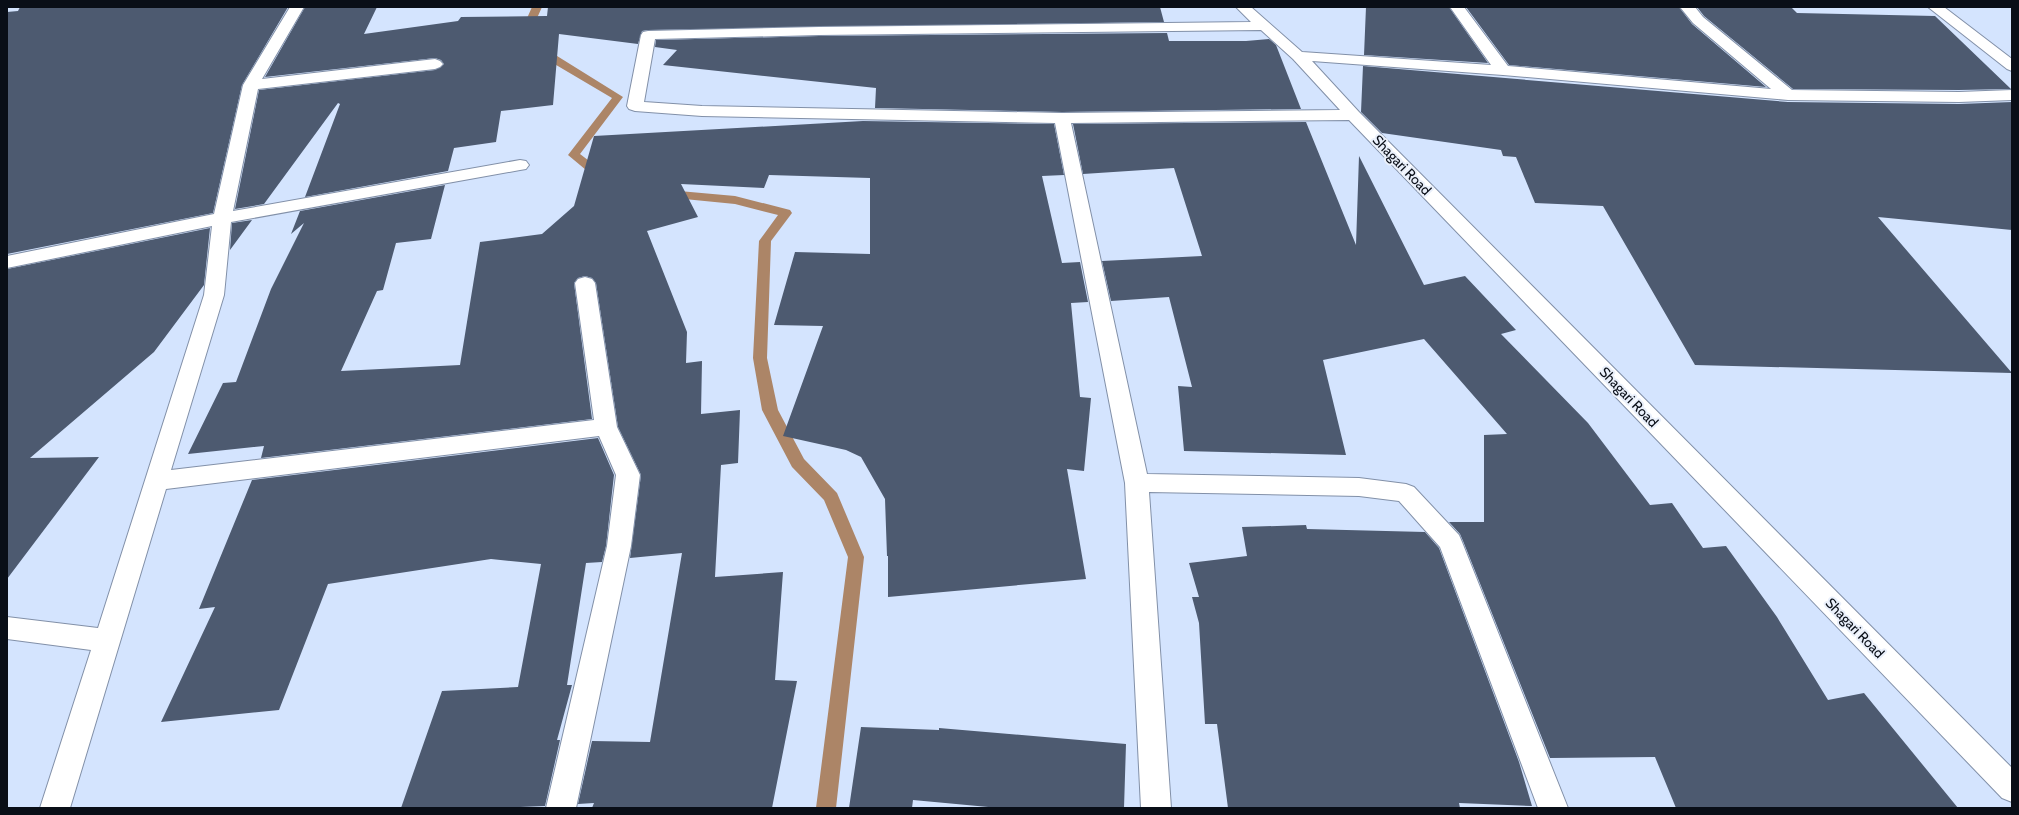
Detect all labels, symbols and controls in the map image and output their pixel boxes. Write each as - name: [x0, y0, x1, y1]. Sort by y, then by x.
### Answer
- street label: Shagari Road: [1369, 131, 1435, 199]
- street label: Shagari Road: [1596, 363, 1662, 431]
- street label: Shagari Road: [1822, 594, 1888, 662]

